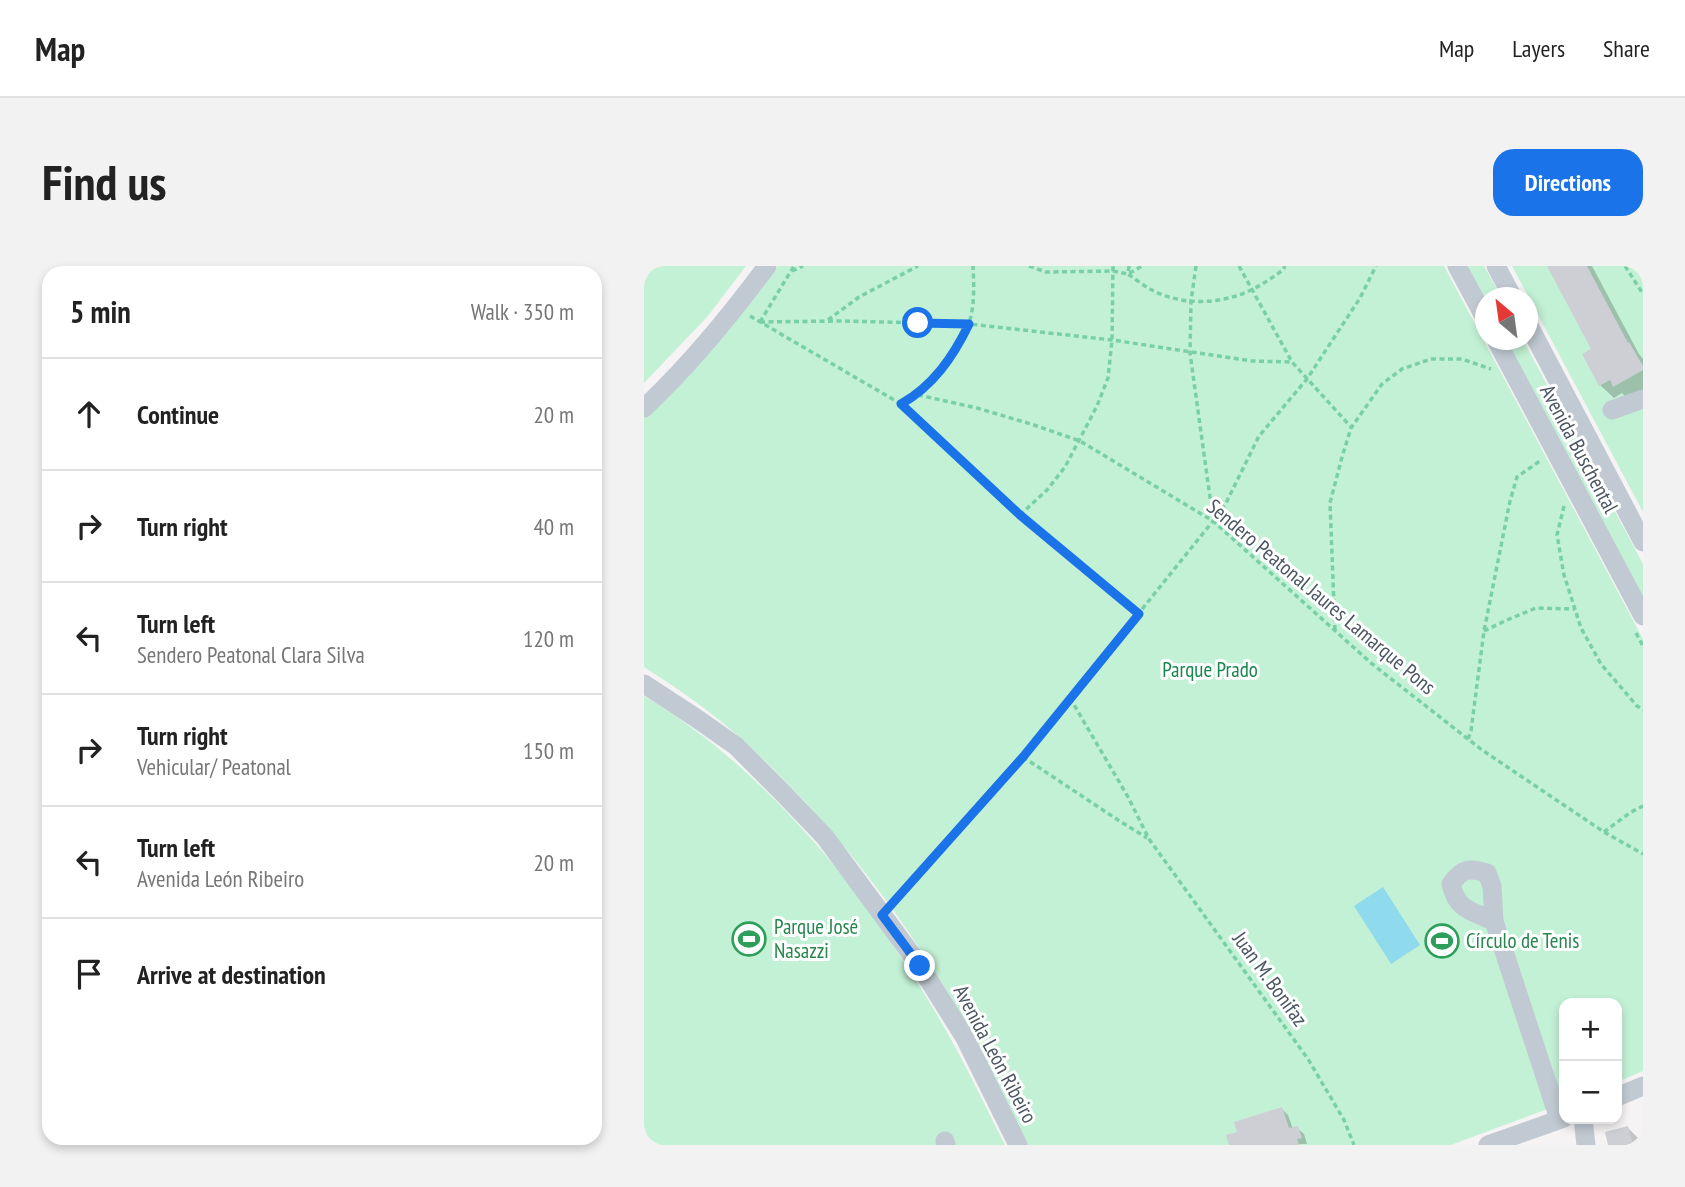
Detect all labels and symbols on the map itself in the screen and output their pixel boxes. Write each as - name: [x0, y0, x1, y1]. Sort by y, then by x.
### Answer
- north arrow: [1475, 287, 1538, 350]
- route start: [902, 307, 933, 338]
- street label: Avenida Buschental: [1534, 380, 1625, 518]
- street label: Sendero Peatonal Jaures Lamarque Pons: [1201, 493, 1441, 700]
- park label: Parque Prado: [1162, 656, 1258, 683]
- place label: Parque José Nasazzi: [774, 913, 858, 964]
- sports icon: Parque José Nasazzi: [730, 920, 768, 958]
- sports icon: Círculo de Tenis: [1423, 922, 1461, 960]
- street label: Juan M. Bonifaz: [1226, 925, 1314, 1031]
- place label: Círculo de Tenis: [1466, 927, 1579, 954]
- route end: [904, 950, 935, 981]
- street label: Avenida León Ribeiro: [948, 980, 1043, 1128]

